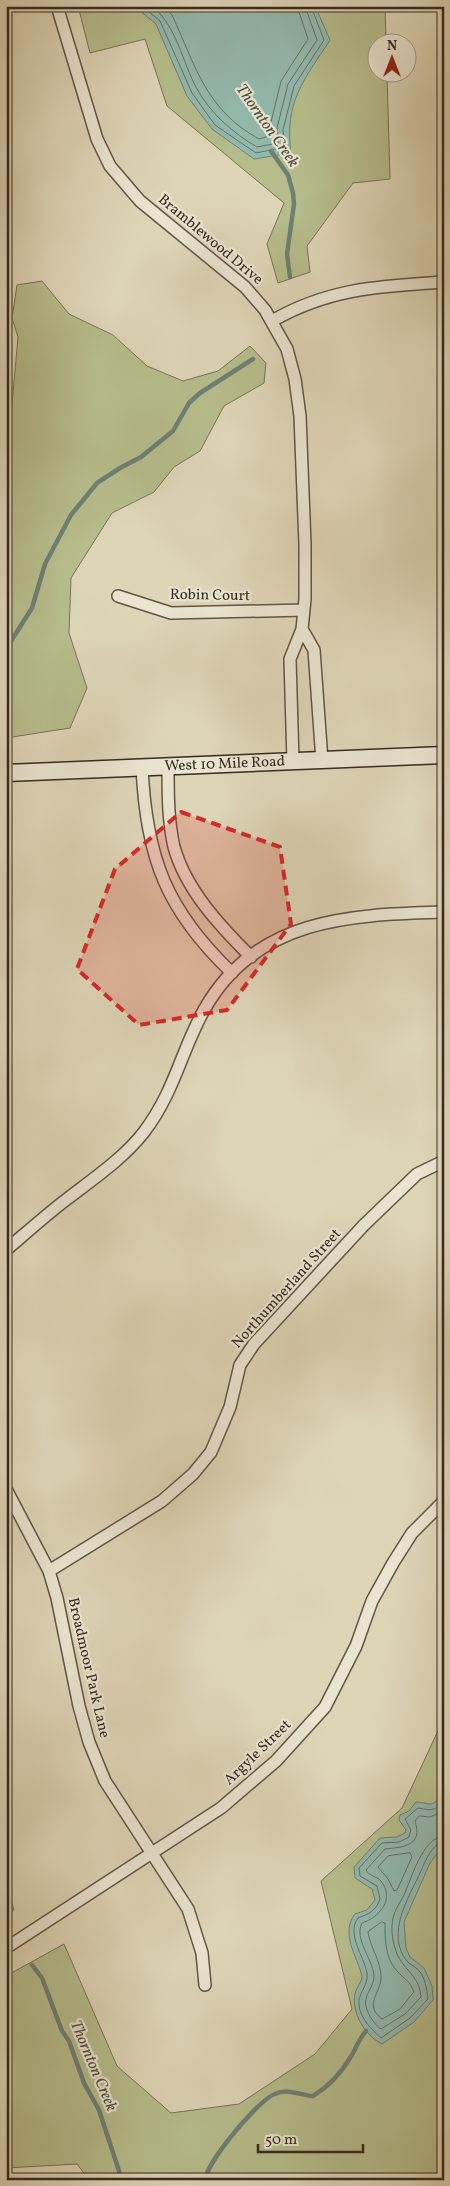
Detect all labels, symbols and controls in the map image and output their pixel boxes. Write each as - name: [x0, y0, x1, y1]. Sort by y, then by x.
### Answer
- north arrow: [368, 32, 418, 82]
- text: N: [387, 37, 397, 56]
- water label: Thornton Creek: [230, 80, 304, 172]
- street label: Bramblewood Drive: [153, 190, 267, 290]
- street label: Robin Court: [170, 585, 250, 607]
- street label: West 10 Mile Road: [164, 751, 285, 777]
- street label: Northumberland Street: [227, 1225, 347, 1353]
- street label: Broadmoor Park Lane: [62, 1596, 114, 1740]
- street label: Argyle Street: [220, 1715, 296, 1791]
- water label: Thornton Creek: [64, 2017, 122, 2115]
- scale bar: [258, 2121, 362, 2153]
- text: 50 m: [265, 2130, 297, 2151]

